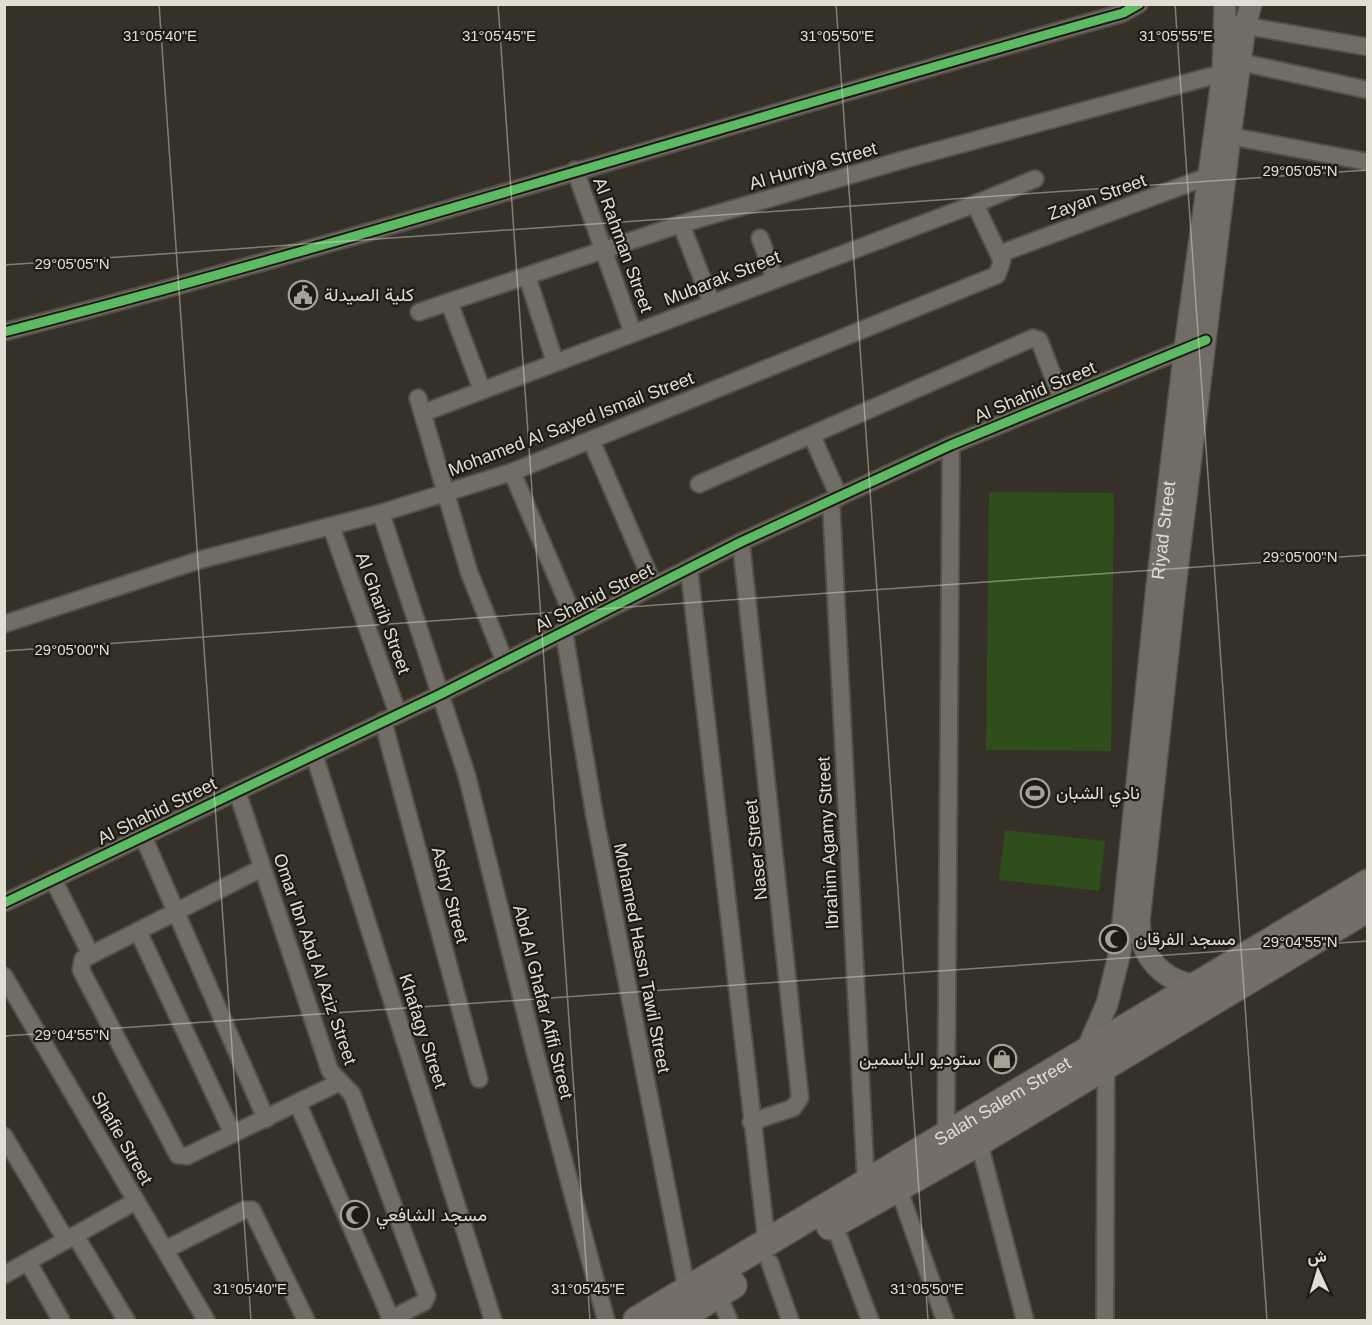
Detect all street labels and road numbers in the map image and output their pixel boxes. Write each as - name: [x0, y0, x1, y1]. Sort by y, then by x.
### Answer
- street label: Al Hurriya Street: [747, 138, 879, 194]
- street label: Zayan Street: [1045, 170, 1149, 224]
- street label: Al Rahman Street: [589, 175, 657, 315]
- street label: Mubarak Street: [661, 247, 783, 309]
- street label: Al Shahid Street: [971, 357, 1099, 427]
- street label: Mohamed Al Sayed Ismail Street: [446, 368, 696, 480]
- street label: Riyad Street: [1148, 480, 1179, 581]
- street label: Al Gharib Street: [352, 549, 414, 677]
- street label: Al Shahid Street: [532, 560, 656, 636]
- street label: Ibrahim Agamy Street: [813, 756, 843, 930]
- street label: Al Shahid Street: [94, 774, 220, 848]
- street label: Naser Street: [741, 799, 771, 901]
- street label: Mohamed Hassn Tawil Street: [610, 841, 674, 1075]
- street label: Ashry Street: [428, 845, 472, 945]
- street label: Omar Ibn Abd Al Aziz Street: [269, 851, 361, 1067]
- street label: Abd Al Ghafar Afifi Street: [509, 903, 577, 1101]
- street label: Khafagy Street: [395, 971, 451, 1091]
- street label: Salah Salem Street: [931, 1053, 1074, 1150]
- street label: Shafie Street: [87, 1088, 157, 1188]

